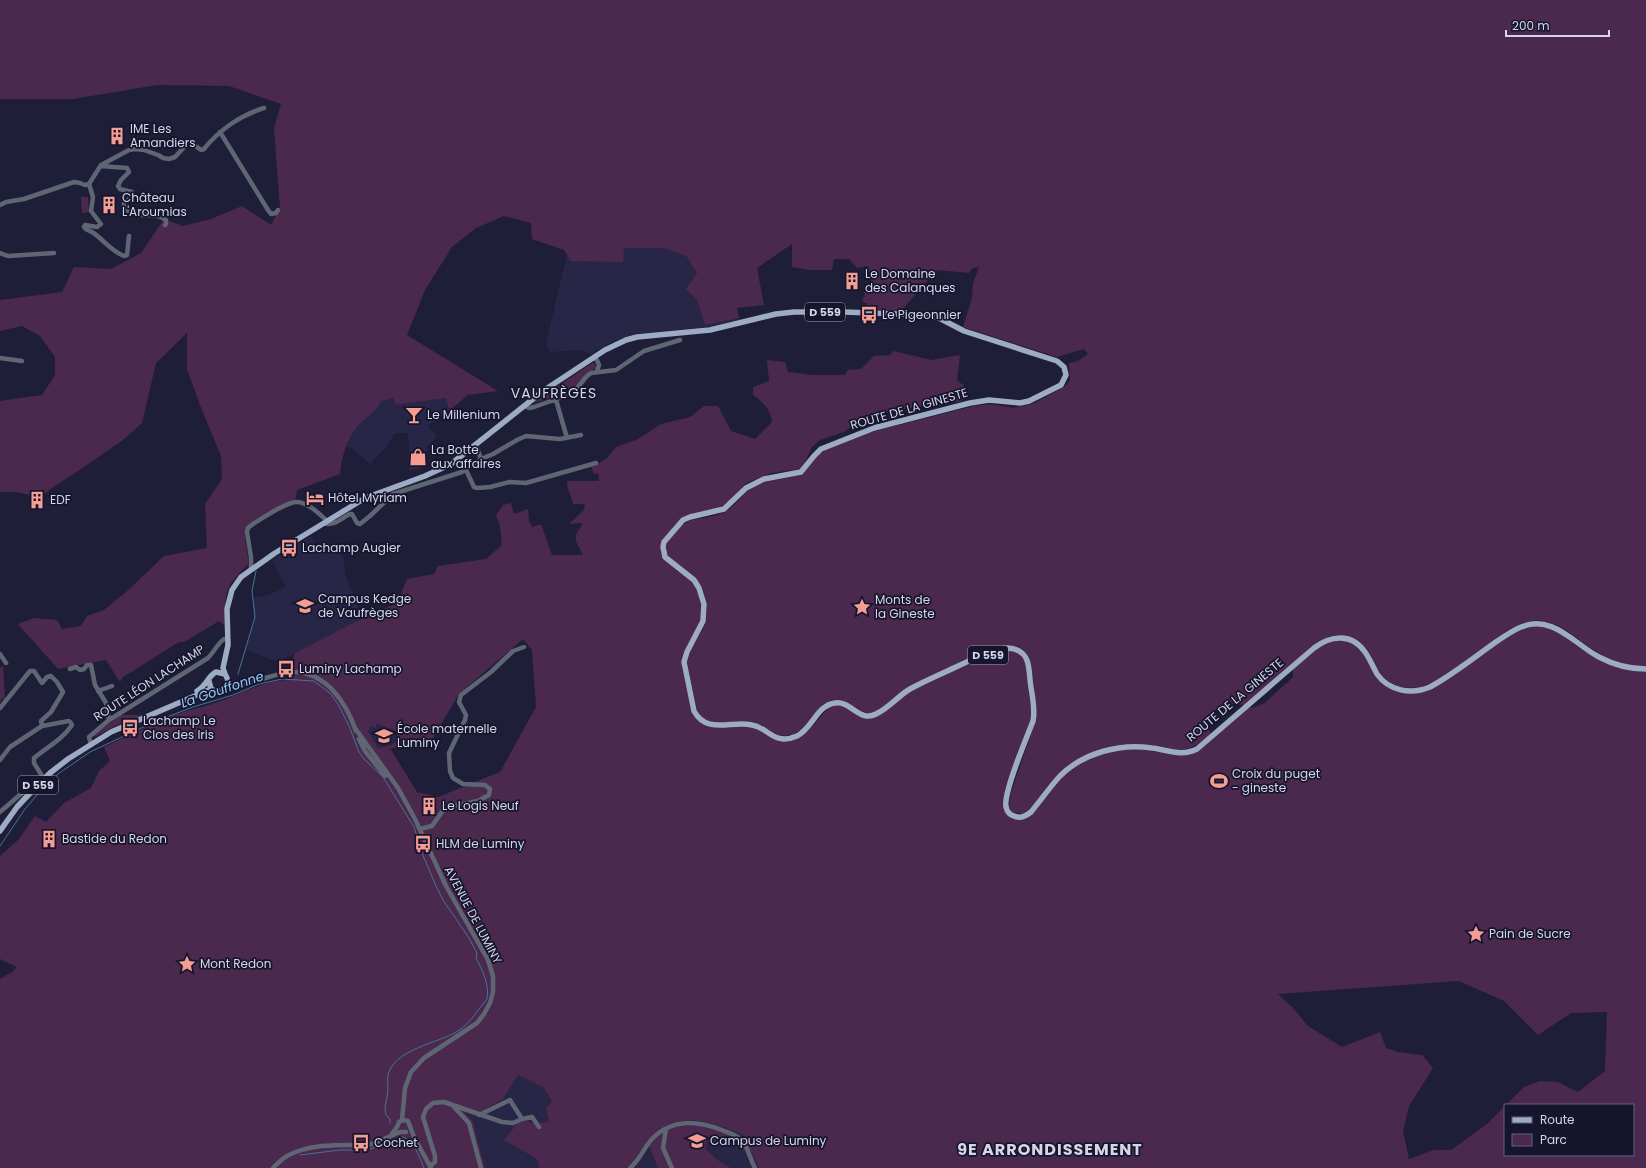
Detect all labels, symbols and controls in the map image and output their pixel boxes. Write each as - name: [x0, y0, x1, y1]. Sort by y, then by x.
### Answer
- scale bar: [1506, 12, 1609, 38]
- text: 200 m: [1512, 17, 1550, 34]
- place label: IME Les Amandiers: [130, 120, 196, 151]
- building icon: IME Les Amandiers: [107, 126, 127, 146]
- place label: Château L'Aroumias: [122, 189, 187, 220]
- building icon: Château L'Aroumias: [99, 195, 119, 215]
- place label: Le Domaine des Calanques: [865, 265, 956, 296]
- building icon: Le Domaine des Calanques: [842, 271, 862, 291]
- road number: D 559: [805, 303, 845, 321]
- bus stop icon: Le Pigeonnier: [859, 305, 879, 325]
- place label: Le Pigeonnier: [882, 306, 962, 323]
- district label: VAUFRÈGES: [511, 383, 597, 403]
- street label: ROUTE DE LA GINESTE: [848, 384, 970, 433]
- bar icon: Le Millenium: [404, 405, 424, 425]
- place label: Le Millenium: [427, 406, 500, 423]
- place label: La Botte aux affaires: [431, 441, 501, 472]
- shop icon: La Botte aux affaires: [408, 447, 428, 467]
- hotel icon: Hôtel Myriam: [305, 488, 325, 508]
- place label: Hôtel Myriam: [328, 489, 407, 506]
- building icon: EDF: [27, 490, 47, 510]
- place label: EDF: [50, 491, 71, 508]
- bus stop icon: Lachamp Augier: [279, 538, 299, 558]
- place label: Lachamp Augier: [302, 539, 401, 556]
- place label: Campus Kedge de Vaufrèges: [318, 590, 411, 621]
- place label: Monts de la Gineste: [875, 591, 935, 622]
- school or university icon: Campus Kedge de Vaufrèges: [295, 596, 315, 616]
- place icon: Monts de la Gineste: [852, 597, 872, 617]
- street label: ROUTE LÉON LACHAMP: [90, 640, 208, 725]
- road number: D 559: [968, 646, 1008, 664]
- street label: ROUTE DE LA GINESTE: [1183, 654, 1287, 745]
- bus stop icon: Luminy Lachamp: [276, 659, 296, 679]
- place label: Luminy Lachamp: [299, 660, 402, 677]
- water label: La Gouffonne: [178, 666, 266, 713]
- place label: Lachamp Le Clos des Iris: [143, 712, 216, 743]
- bus stop icon: Lachamp Le Clos des Iris: [120, 718, 140, 738]
- place label: École maternelle Luminy: [397, 720, 497, 751]
- school or university icon: École maternelle Luminy: [374, 726, 394, 746]
- place label: Croix du puget - gineste: [1232, 765, 1320, 796]
- sports icon: Croix du puget - gineste: [1209, 771, 1229, 791]
- road number: D 559: [18, 776, 58, 794]
- building icon: Le Logis Neuf: [419, 796, 439, 816]
- place label: Le Logis Neuf: [442, 797, 519, 814]
- building icon: Bastide du Redon: [39, 829, 59, 849]
- place label: Bastide du Redon: [62, 830, 167, 847]
- bus stop icon: HLM de Luminy: [413, 834, 433, 854]
- place label: HLM de Luminy: [436, 835, 525, 852]
- street label: AVENUE DE LUMINY: [441, 863, 506, 966]
- place icon: Pain de Sucre: [1466, 924, 1486, 944]
- place label: Pain de Sucre: [1489, 925, 1571, 942]
- place icon: Mont Redon: [177, 954, 197, 974]
- place label: Mont Redon: [200, 955, 271, 972]
- legend: [1504, 1104, 1634, 1156]
- text: Route: [1540, 1111, 1574, 1128]
- school or university icon: Campus de Luminy: [687, 1131, 707, 1151]
- text: Parc: [1540, 1131, 1567, 1148]
- place label: Campus de Luminy: [710, 1132, 827, 1149]
- bus stop icon: Cochet: [351, 1133, 371, 1153]
- place label: Cochet: [374, 1134, 418, 1151]
- district label: 9E ARRONDISSEMENT: [957, 1138, 1143, 1161]

